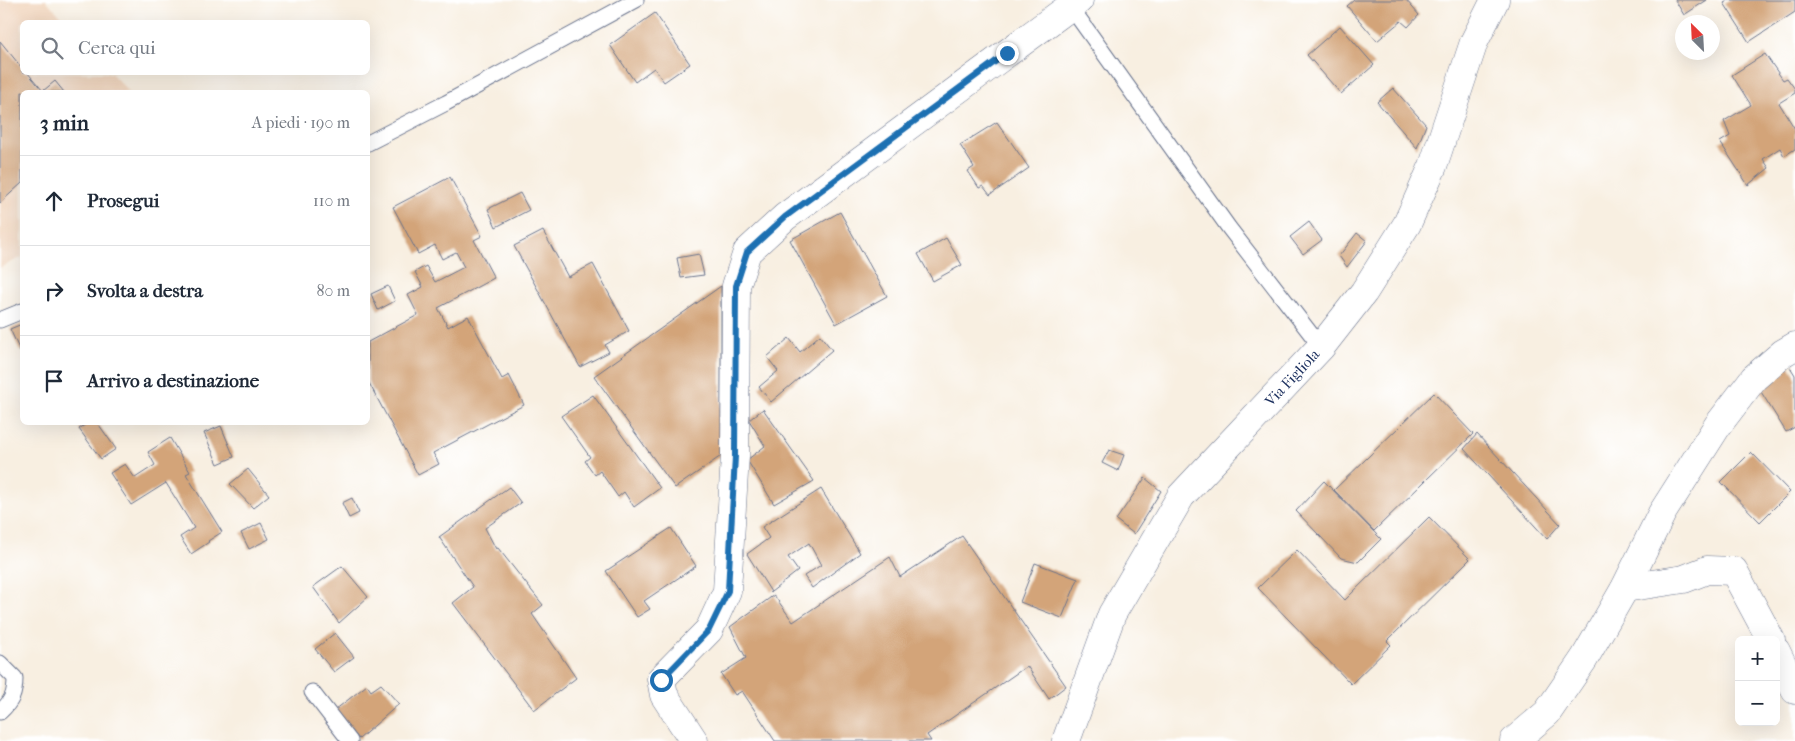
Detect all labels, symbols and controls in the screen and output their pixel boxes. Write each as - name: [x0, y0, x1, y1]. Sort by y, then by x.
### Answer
- north arrow: [1675, 15, 1720, 60]
- search box: [20, 20, 370, 75]
- icon: search: [38, 34, 66, 62]
- text: Cerca qui: [78, 37, 156, 59]
- route end: [996, 42, 1019, 65]
- text: 3 min: [40, 111, 89, 135]
- text: A piedi · 190 m: [252, 113, 350, 132]
- icon: ahead: [40, 187, 68, 215]
- text: Prosegui: [87, 190, 159, 212]
- text: 110 m: [313, 191, 350, 210]
- icon: right: [40, 277, 68, 305]
- text: Svolta a destra: [87, 280, 203, 302]
- text: 80 m: [316, 281, 350, 300]
- street label: Via Figliola: [1260, 345, 1324, 411]
- icon: arrive: [40, 367, 68, 395]
- text: Arrivo a destinazione: [87, 370, 259, 392]
- map controls: [1735, 636, 1780, 726]
- button: +: [1735, 636, 1780, 681]
- route start: [650, 669, 673, 692]
- button: −: [1735, 681, 1780, 726]

